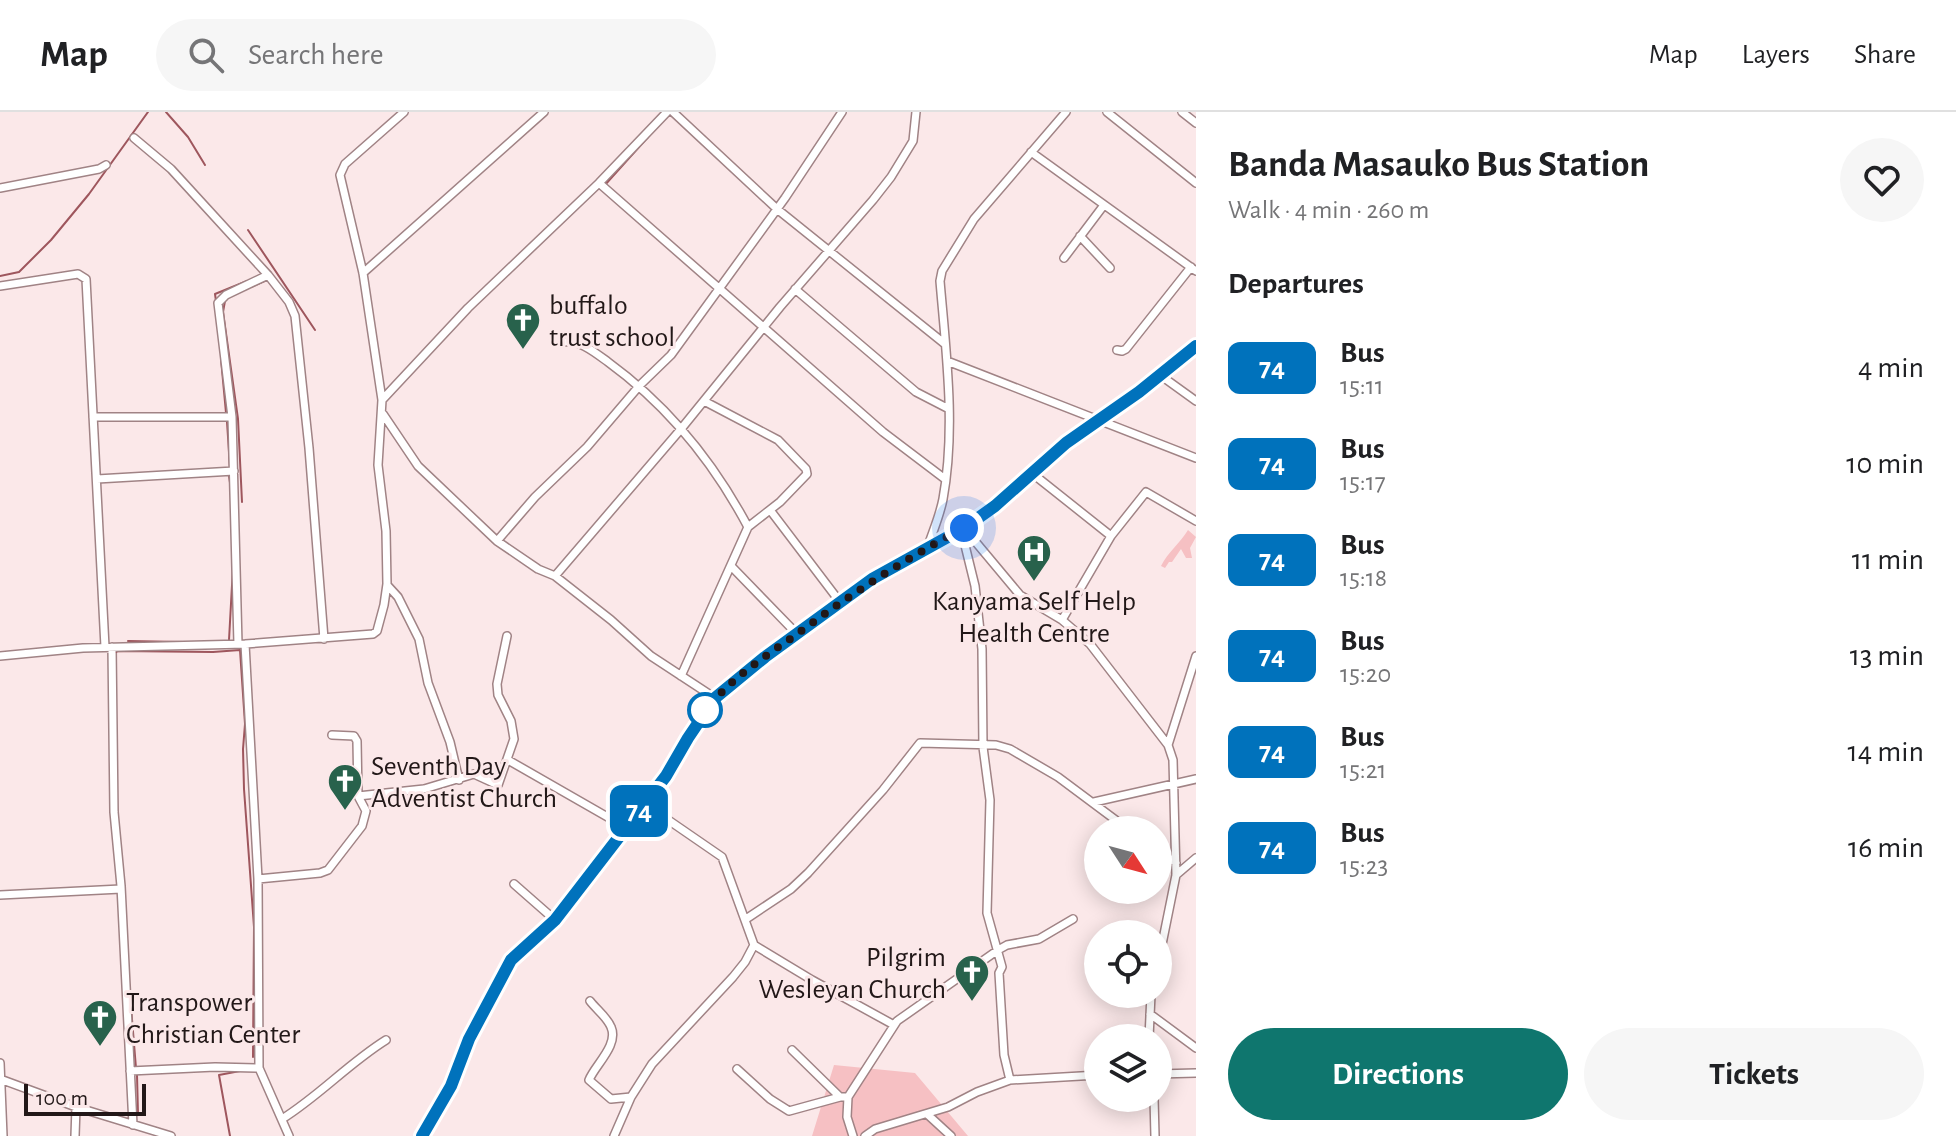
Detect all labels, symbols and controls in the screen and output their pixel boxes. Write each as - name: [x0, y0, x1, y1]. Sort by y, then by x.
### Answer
- search box: [156, 19, 716, 91]
- icon: search: [184, 33, 228, 77]
- text: Map: [40, 36, 108, 74]
- text: Search here: [248, 40, 384, 70]
- text: Map: [1649, 41, 1698, 69]
- text: Layers: [1742, 41, 1810, 69]
- text: Share: [1854, 41, 1916, 69]
- button: heart: [1840, 138, 1924, 222]
- text: Banda Masauko Bus Station: [1228, 146, 1649, 184]
- text: Walk · 4 min · 260 m: [1228, 197, 1429, 223]
- text: Departures: [1228, 269, 1364, 299]
- place label: buffalo trust school: [549, 292, 675, 352]
- church icon: buffalo trust school: [504, 301, 542, 351]
- text: Bus: [1340, 338, 1385, 368]
- text: 4 min: [1858, 353, 1924, 383]
- text: 74: [1259, 354, 1285, 382]
- text: 15:11: [1340, 373, 1384, 399]
- text: Bus: [1340, 434, 1385, 464]
- text: 10 min: [1846, 449, 1924, 479]
- text: 74: [1259, 450, 1285, 478]
- text: 15:17: [1340, 469, 1386, 495]
- your location: [944, 508, 984, 548]
- text: Bus: [1340, 530, 1385, 560]
- hospital icon: Kanyama Self Help Health Centre: [1015, 533, 1053, 583]
- text: 11 min: [1852, 545, 1924, 575]
- text: 74: [1259, 546, 1285, 574]
- text: 15:18: [1340, 565, 1387, 591]
- place label: Kanyama Self Help Health Centre: [932, 588, 1136, 648]
- text: Bus: [1340, 626, 1385, 656]
- text: 13 min: [1850, 641, 1924, 671]
- text: 74: [1259, 642, 1285, 670]
- text: 15:20: [1340, 661, 1391, 687]
- unlabelled marker: [688, 693, 722, 727]
- text: Bus: [1340, 722, 1385, 752]
- text: 14 min: [1848, 737, 1924, 767]
- text: 74: [1259, 738, 1285, 766]
- place label: Seventh Day Adventist Church: [371, 753, 557, 813]
- text: 15:21: [1340, 757, 1387, 783]
- church icon: Seventh Day Adventist Church: [326, 762, 364, 812]
- line badge: 74: [603, 785, 675, 837]
- text: 74: [626, 797, 652, 825]
- north arrow: [1084, 816, 1172, 904]
- map controls: [1084, 816, 1172, 1112]
- text: Bus: [1340, 818, 1385, 848]
- text: 16 min: [1848, 833, 1924, 863]
- text: 74: [1259, 834, 1285, 862]
- text: 15:23: [1340, 853, 1388, 879]
- button: locate: [1084, 920, 1172, 1008]
- place label: Pilgrim Wesleyan Church: [758, 944, 946, 1004]
- church icon: Pilgrim Wesleyan Church: [953, 953, 991, 1003]
- place label: Transpower Christian Center: [126, 989, 300, 1049]
- church icon: Transpower Christian Center: [81, 998, 119, 1048]
- button: layers: [1084, 1024, 1172, 1112]
- button: Directions: [1228, 1028, 1568, 1120]
- button: Tickets: [1584, 1028, 1924, 1120]
- scale bar: [24, 1080, 146, 1116]
- text: 100 m: [36, 1087, 88, 1109]

